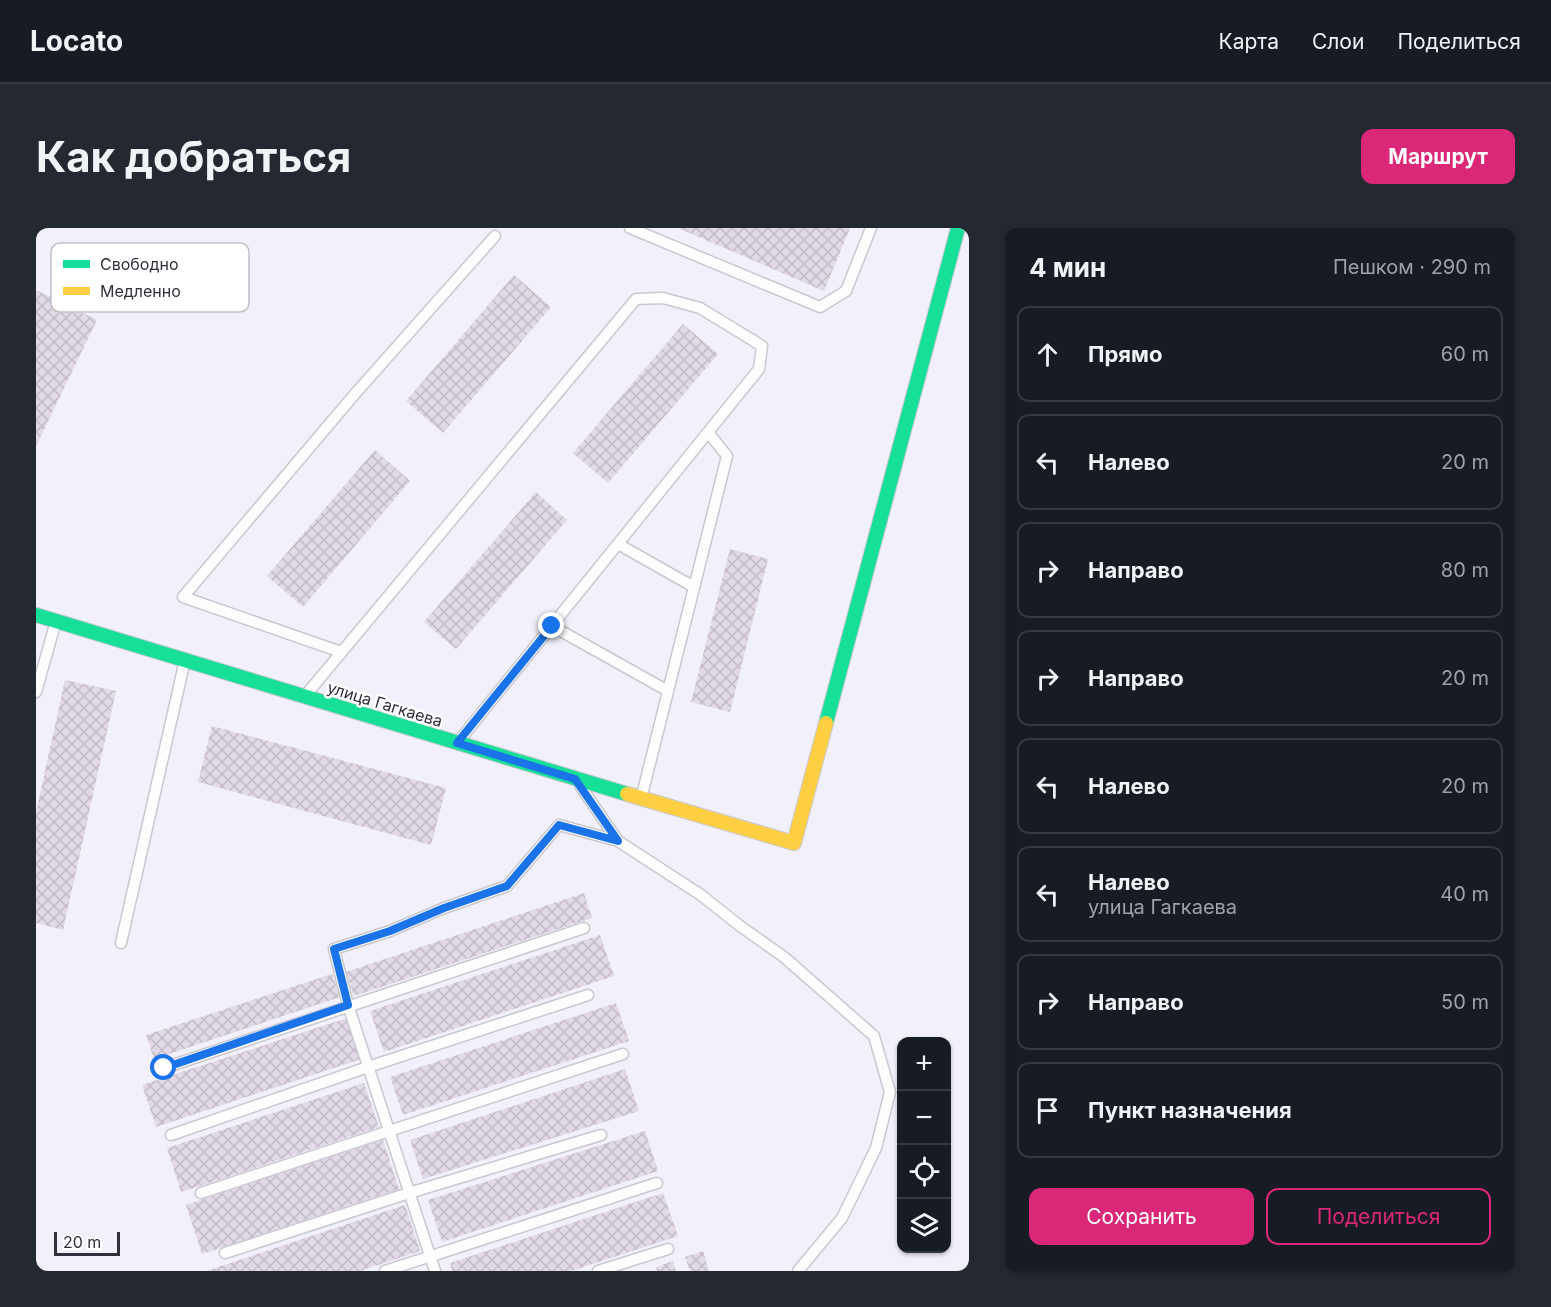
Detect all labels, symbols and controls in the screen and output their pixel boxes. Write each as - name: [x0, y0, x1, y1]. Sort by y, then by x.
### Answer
- text: Locato: [30, 24, 123, 58]
- text: Карта: [1219, 29, 1279, 54]
- text: Слои: [1312, 29, 1364, 54]
- text: Поделиться: [1397, 29, 1521, 54]
- button: Маршрут: [1361, 129, 1515, 184]
- text: Как добраться: [36, 131, 351, 182]
- legend: [51, 243, 249, 312]
- text: 4 мин: [1029, 252, 1106, 283]
- text: Свободно: [100, 254, 179, 274]
- text: Пешком · 290 m: [1333, 255, 1491, 279]
- text: Медленно: [100, 281, 181, 301]
- icon: ahead: [1031, 338, 1064, 371]
- text: Прямо: [1088, 341, 1162, 367]
- text: 60 m: [1441, 342, 1489, 366]
- icon: left: [1031, 446, 1064, 479]
- text: Налево: [1088, 449, 1170, 475]
- text: 20 m: [1441, 450, 1489, 474]
- icon: right: [1031, 554, 1064, 587]
- text: Направо: [1088, 557, 1184, 583]
- text: 80 m: [1441, 558, 1489, 582]
- route end: [538, 612, 564, 638]
- icon: right: [1031, 662, 1064, 695]
- text: Направо: [1088, 665, 1184, 691]
- text: 20 m: [1441, 666, 1489, 690]
- street label: улица Гагкаева: [325, 677, 445, 731]
- icon: left: [1031, 770, 1064, 803]
- text: Налево: [1088, 773, 1170, 799]
- text: 20 m: [1441, 774, 1489, 798]
- text: Налево: [1088, 869, 1170, 895]
- icon: left: [1031, 878, 1064, 911]
- text: 40 m: [1440, 882, 1489, 906]
- text: улица Гагкаева: [1088, 895, 1237, 919]
- icon: right: [1031, 986, 1064, 1019]
- text: Направо: [1088, 989, 1184, 1015]
- text: 50 m: [1441, 990, 1489, 1014]
- map controls: [897, 1037, 951, 1253]
- button: +: [897, 1037, 951, 1091]
- route start: [150, 1054, 176, 1080]
- button: −: [897, 1091, 951, 1145]
- icon: arrive: [1031, 1094, 1064, 1127]
- text: Пункт назначения: [1088, 1097, 1292, 1123]
- button: locate: [897, 1145, 951, 1199]
- button: Сохранить: [1029, 1188, 1254, 1245]
- button: Поделиться: [1266, 1188, 1491, 1245]
- button: layers: [897, 1199, 951, 1253]
- scale bar: [54, 1229, 120, 1256]
- text: 20 m: [63, 1232, 101, 1252]

